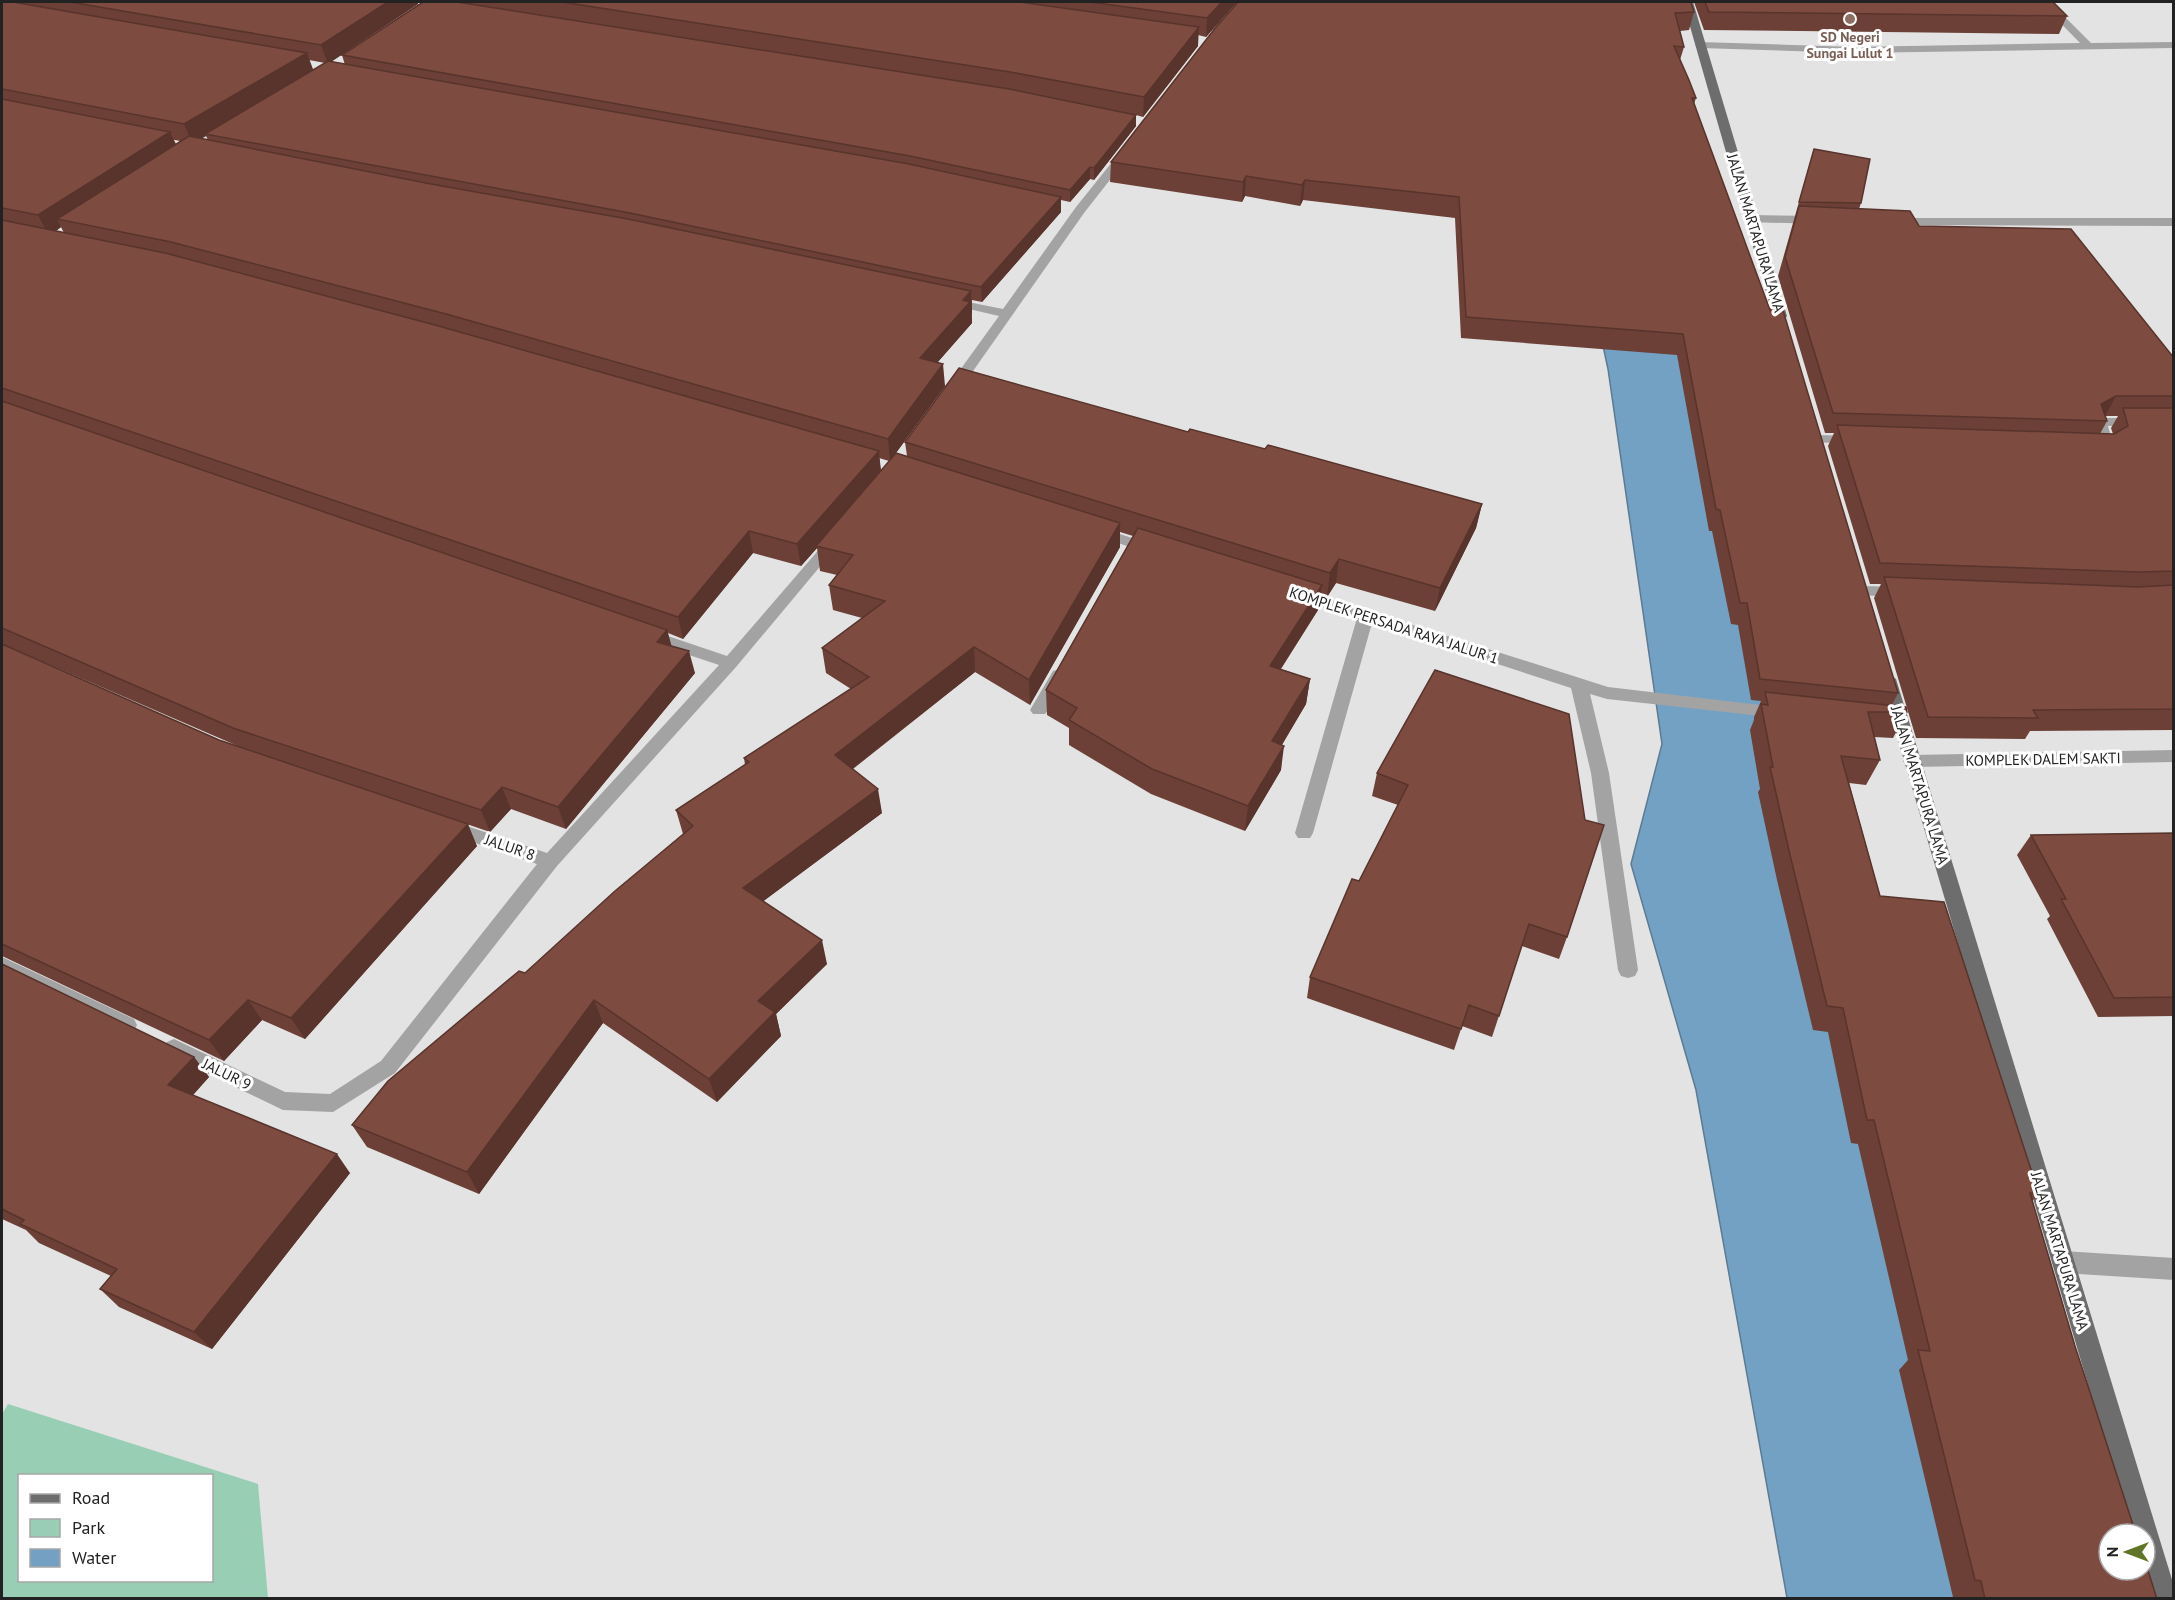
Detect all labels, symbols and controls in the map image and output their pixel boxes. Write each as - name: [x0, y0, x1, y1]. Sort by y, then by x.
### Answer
- marker: SD Negeri Sungai Lulut 1: [1843, 12, 1857, 26]
- place label: SD Negeri Sungai Lulut 1: [1806, 28, 1894, 62]
- street label: JALAN MARTAPURA LAMA: [1723, 150, 1789, 315]
- street label: KOMPLEK PERSADA RAYA JALUR 1: [1287, 582, 1501, 668]
- street label: JALAN MARTAPURA LAMA: [1887, 702, 1953, 867]
- street label: KOMPLEK DALEM SAKTI: [1965, 748, 2121, 770]
- street label: JALUR 8: [481, 829, 538, 864]
- street label: JALUR 9: [199, 1054, 254, 1094]
- street label: JALAN MARTAPURA LAMA: [2027, 1168, 2093, 1333]
- legend: [18, 1474, 213, 1582]
- text: Road: [72, 1486, 110, 1509]
- text: Park: [72, 1516, 105, 1539]
- north arrow: [2097, 1522, 2157, 1582]
- text: Water: [72, 1546, 116, 1569]
- text: N: [2102, 1547, 2122, 1557]

